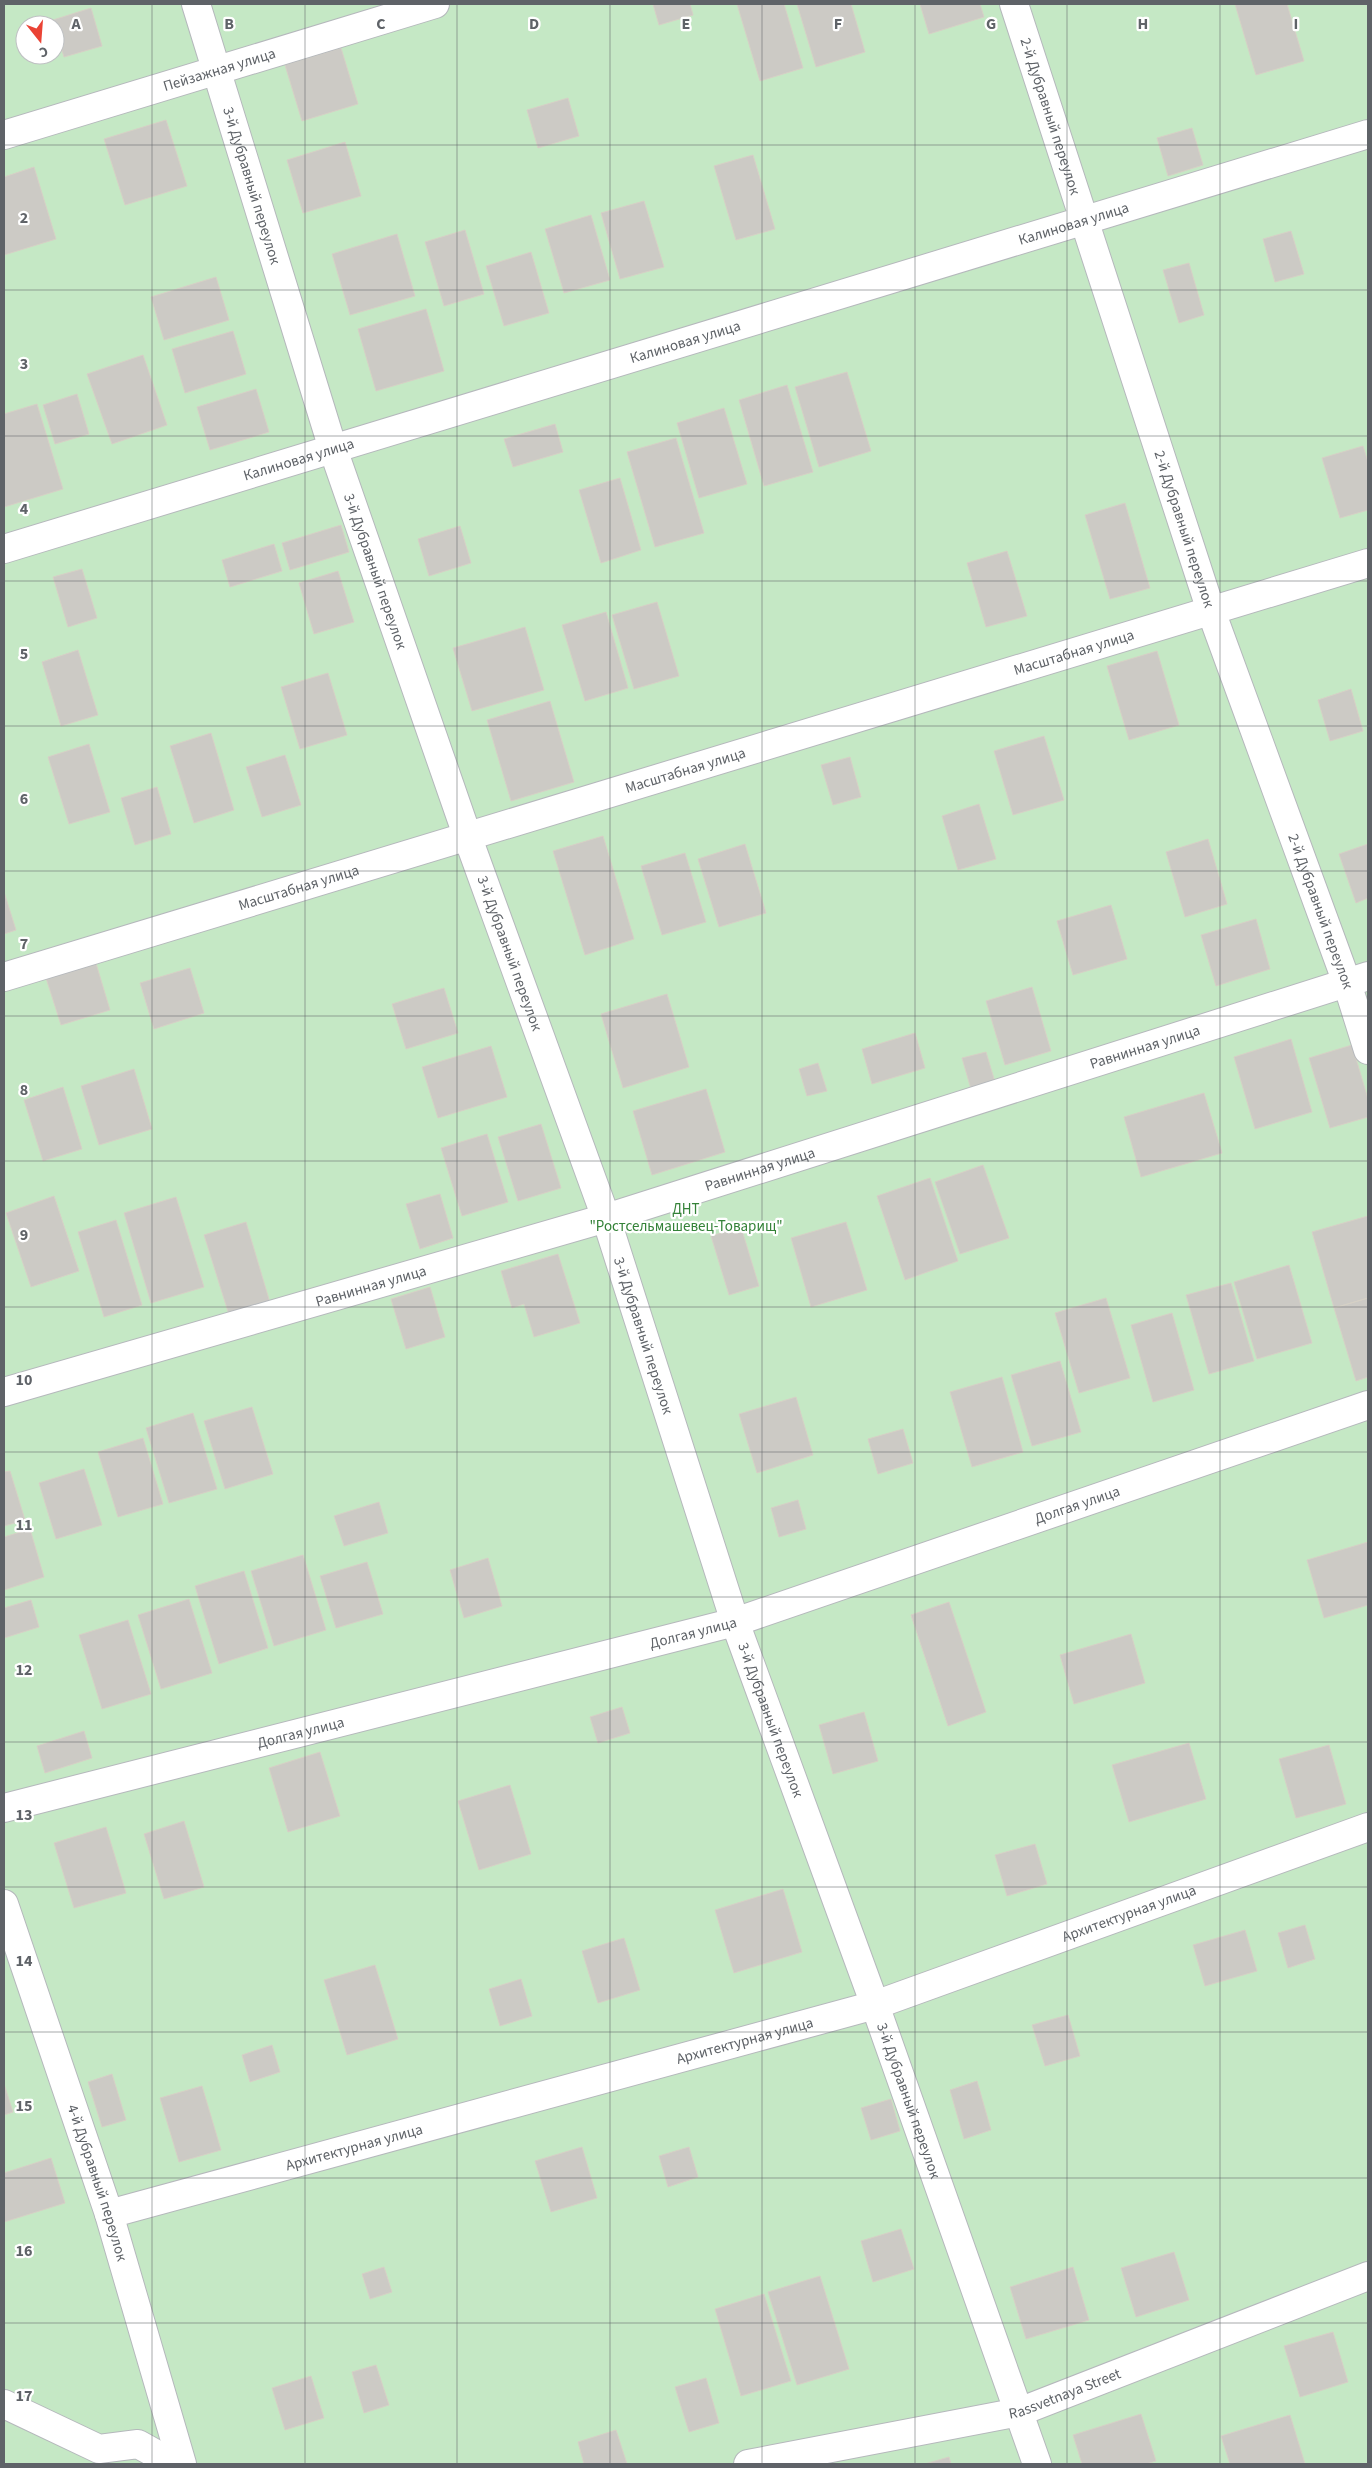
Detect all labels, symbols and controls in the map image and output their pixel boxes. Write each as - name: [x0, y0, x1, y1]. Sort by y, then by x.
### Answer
- text: A: [70, 13, 81, 35]
- text: B: [224, 13, 234, 35]
- text: C: [376, 13, 386, 35]
- text: D: [529, 13, 539, 35]
- text: E: [682, 13, 690, 35]
- text: F: [834, 13, 842, 35]
- text: G: [986, 13, 996, 35]
- text: H: [1138, 13, 1148, 35]
- text: I: [1294, 13, 1298, 35]
- north arrow: [15, 15, 65, 65]
- street label: 2-й Дубравный переулок: [1015, 35, 1085, 198]
- text: С: [37, 41, 50, 62]
- street label: Пейзажная улица: [161, 43, 278, 97]
- street label: 3-й Дубравный переулок: [217, 104, 286, 268]
- street label: Калиновая улица: [1016, 197, 1132, 251]
- text: 2: [20, 207, 28, 229]
- street label: Калиновая улица: [627, 316, 743, 369]
- text: 3: [20, 353, 28, 375]
- street label: Калиновая улица: [241, 433, 357, 487]
- street label: 2-й Дубравный переулок: [1149, 448, 1219, 611]
- street label: 3-й Дубравный переулок: [338, 491, 412, 653]
- text: 4: [20, 498, 29, 520]
- street label: Масштабная улица: [1011, 625, 1137, 681]
- text: 5: [20, 643, 28, 665]
- street label: Масштабная улица: [623, 742, 748, 799]
- text: 6: [20, 788, 28, 810]
- street label: 2-й Дубравный переулок: [1282, 831, 1358, 992]
- street label: Масштабная улица: [236, 860, 362, 916]
- street label: 3-й Дубравный переулок: [472, 873, 547, 1035]
- text: 7: [20, 933, 28, 955]
- street label: Равнинная улица: [1087, 1020, 1203, 1075]
- text: 8: [20, 1079, 28, 1101]
- street label: Равнинная улица: [702, 1142, 818, 1197]
- park label: ДНТ "Ростсельмашевец-Товарищ": [589, 1199, 783, 1237]
- text: 9: [20, 1224, 28, 1246]
- street label: 3-й Дубравный переулок: [608, 1254, 678, 1417]
- street label: Равнинная улица: [313, 1260, 429, 1312]
- text: 10: [16, 1369, 32, 1391]
- street label: Долгая улица: [1032, 1481, 1123, 1530]
- text: 11: [16, 1514, 32, 1536]
- street label: Долгая улица: [647, 1612, 739, 1654]
- street label: 3-й Дубравный переулок: [732, 1639, 809, 1801]
- text: 12: [16, 1659, 32, 1681]
- street label: Долгая улица: [255, 1712, 346, 1754]
- text: 13: [16, 1804, 32, 1826]
- street label: Архитектурная улица: [1059, 1880, 1199, 1948]
- text: 14: [16, 1950, 33, 1972]
- street label: Архитектурная улица: [674, 2012, 816, 2070]
- street label: 3-й Дубравный переулок: [871, 2020, 946, 2182]
- text: 15: [16, 2095, 32, 2117]
- street label: 4-й Дубравный переулок: [62, 2102, 132, 2264]
- street label: Архитектурная улица: [283, 2119, 425, 2176]
- text: 16: [16, 2240, 32, 2262]
- street label: Rassvetnaya Street: [1007, 2363, 1124, 2425]
- text: 17: [16, 2385, 32, 2407]

